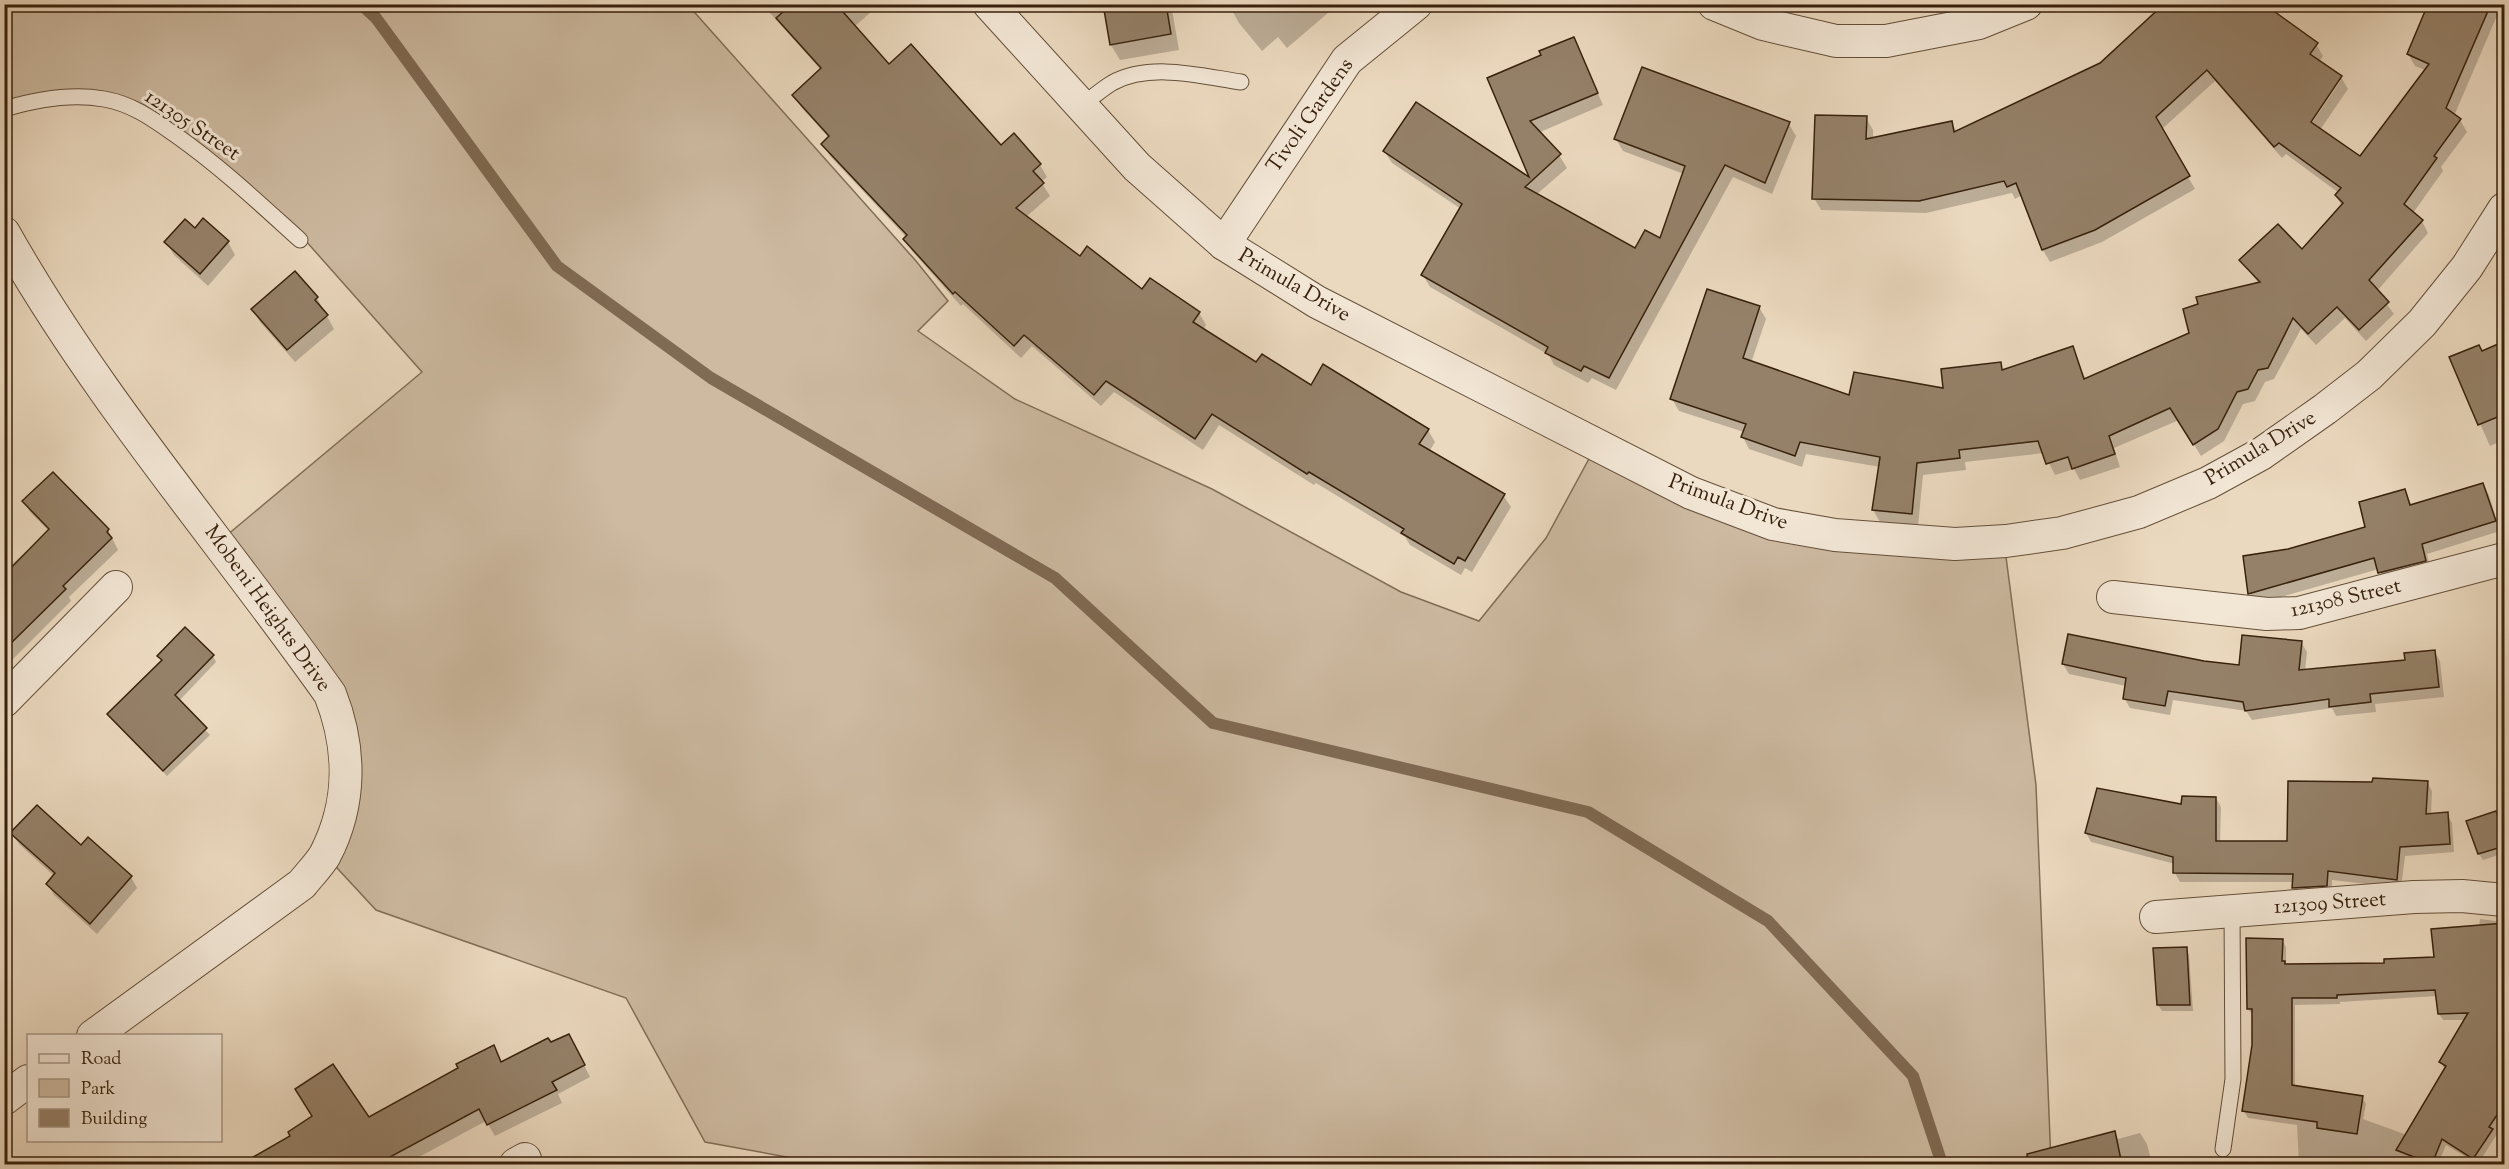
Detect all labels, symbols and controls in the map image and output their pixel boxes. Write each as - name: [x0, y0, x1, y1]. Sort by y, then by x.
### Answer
- street label: Tivoli Gardens: [1260, 52, 1362, 180]
- street label: 121305 Street: [138, 83, 246, 169]
- street label: Primula Drive: [1232, 242, 1356, 330]
- street label: Primula Drive: [2200, 404, 2322, 494]
- street label: Primula Drive: [1664, 467, 1792, 539]
- street label: Mobeni Heights Drive: [196, 520, 338, 698]
- street label: 121308 Street: [2288, 572, 2404, 626]
- street label: 121309 Street: [2273, 885, 2387, 923]
- legend: [27, 1034, 222, 1142]
- text: Road: [81, 1047, 121, 1073]
- text: Park: [81, 1077, 116, 1103]
- text: Building: [81, 1107, 147, 1133]

